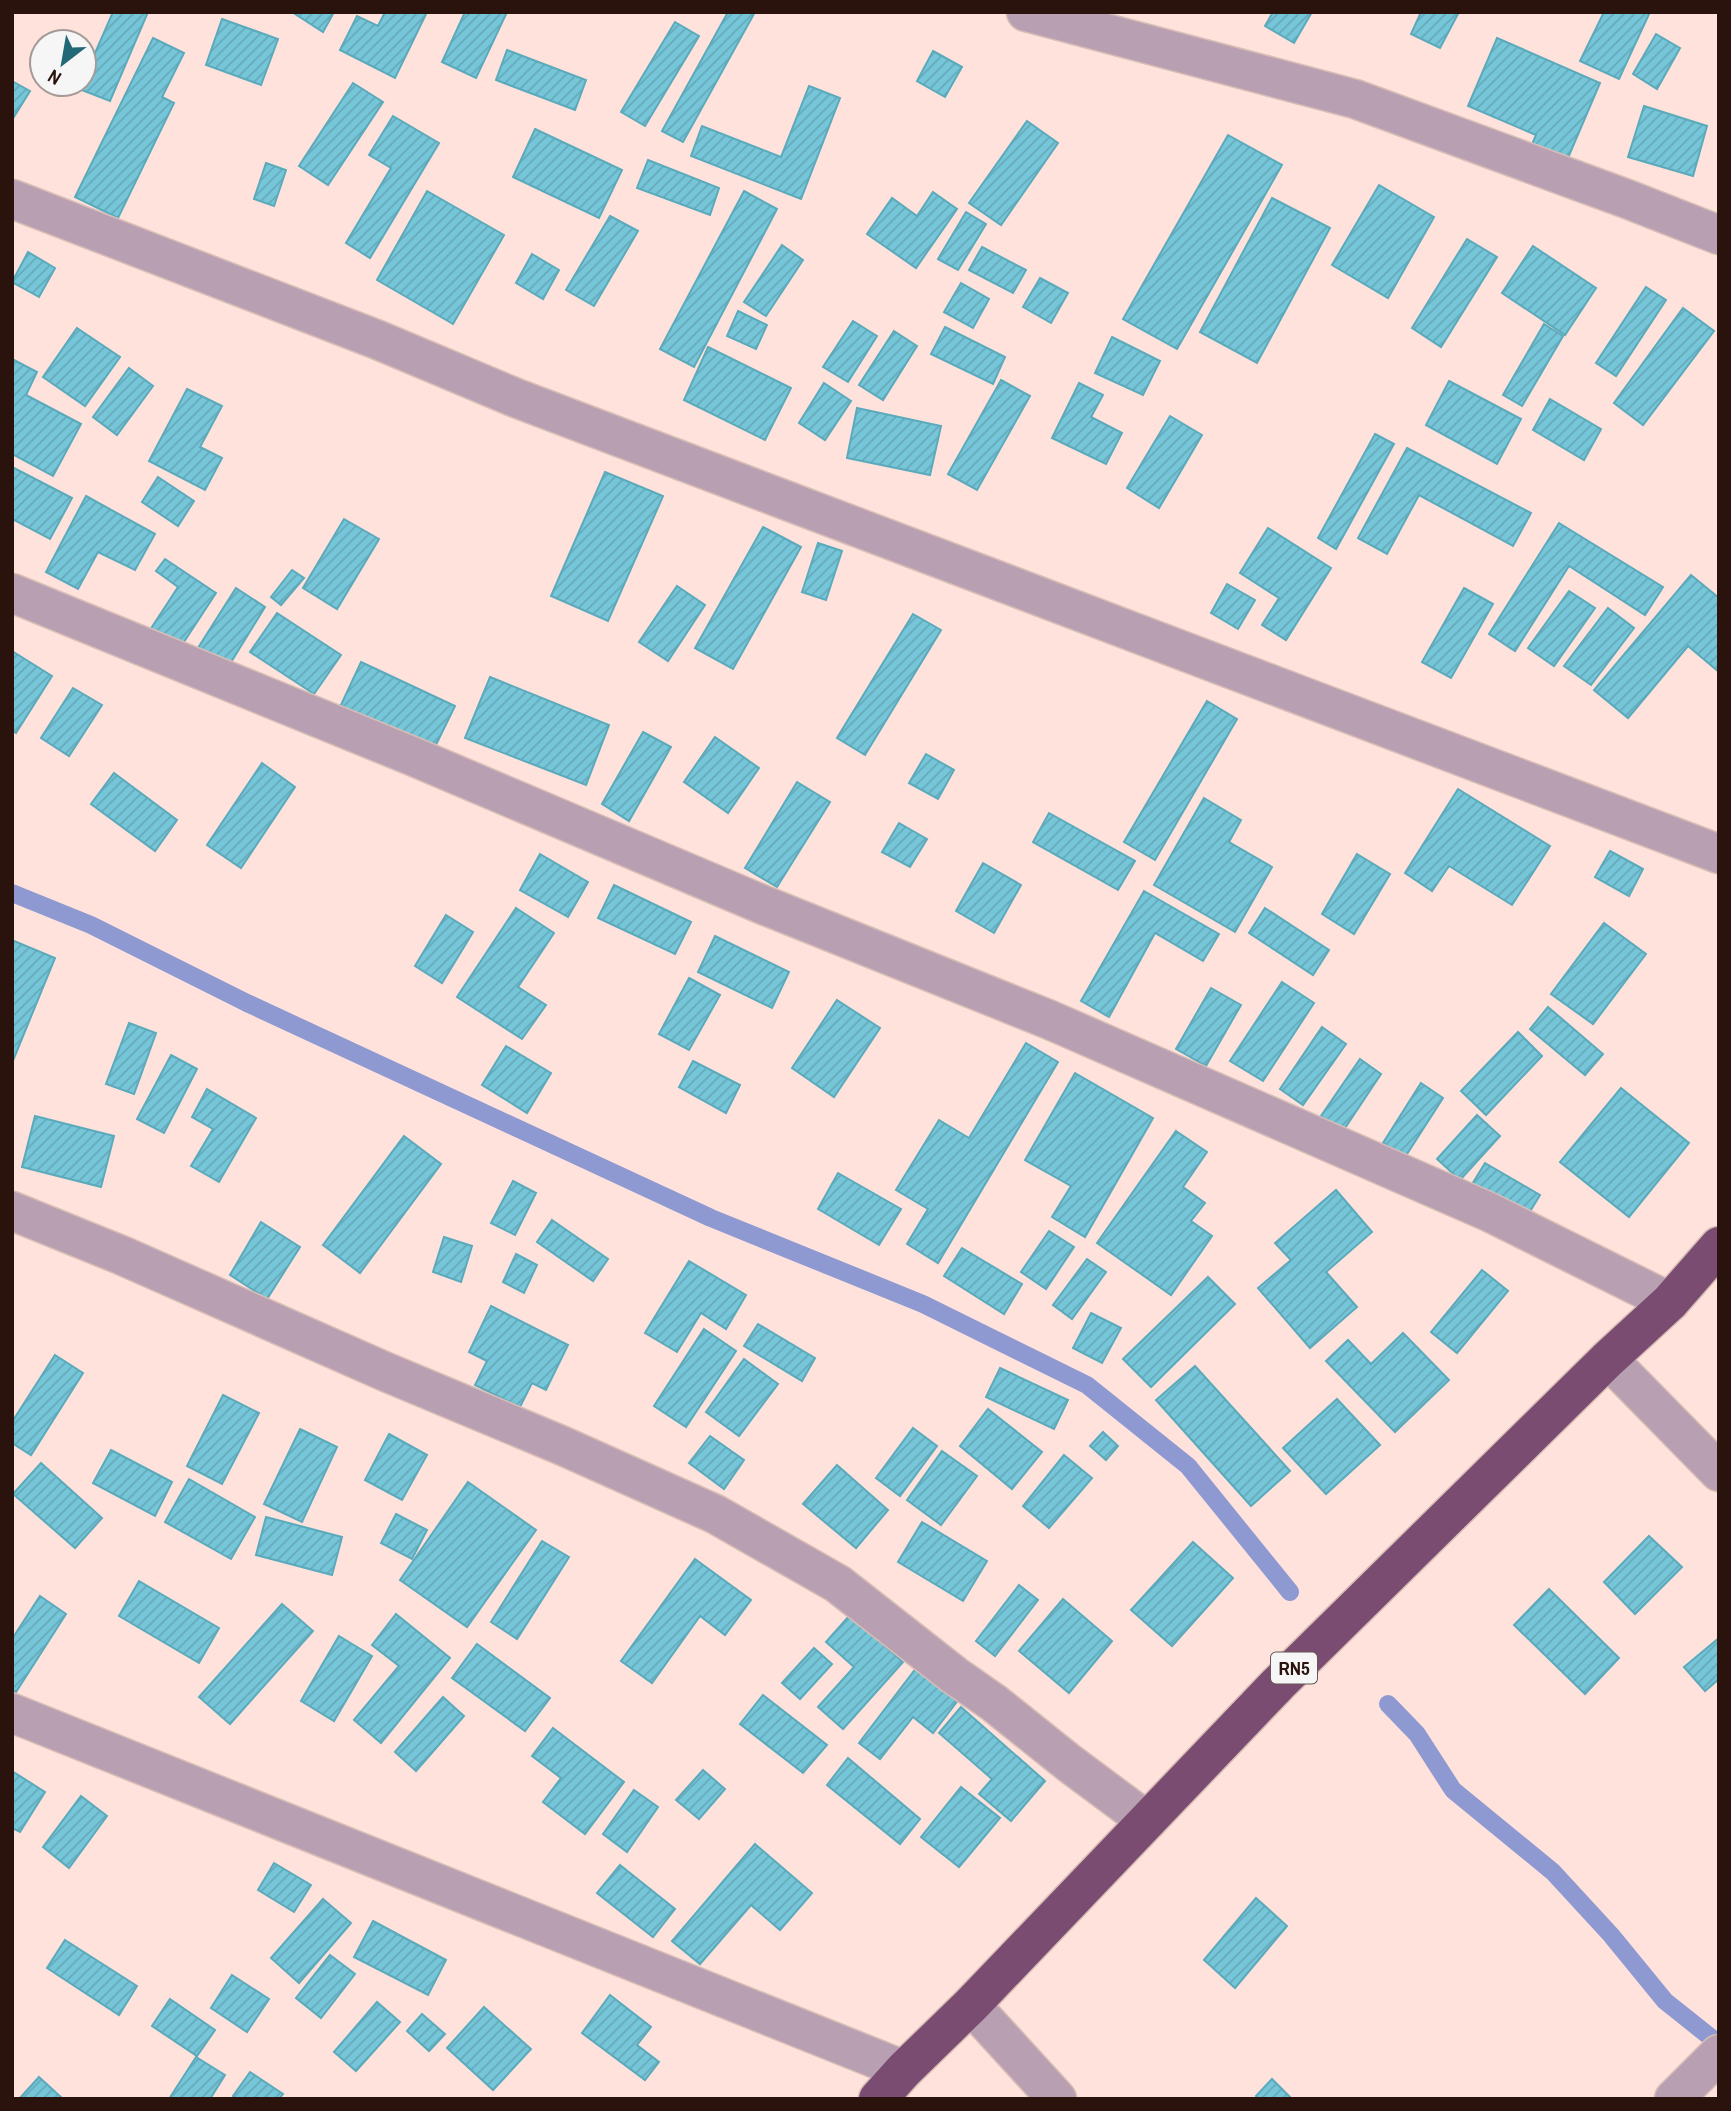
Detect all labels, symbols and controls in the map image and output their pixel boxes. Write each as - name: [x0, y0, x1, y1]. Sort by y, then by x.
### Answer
- north arrow: [28, 28, 98, 98]
- text: N: [43, 64, 66, 92]
- road number: RN5: [1271, 1652, 1317, 1684]

